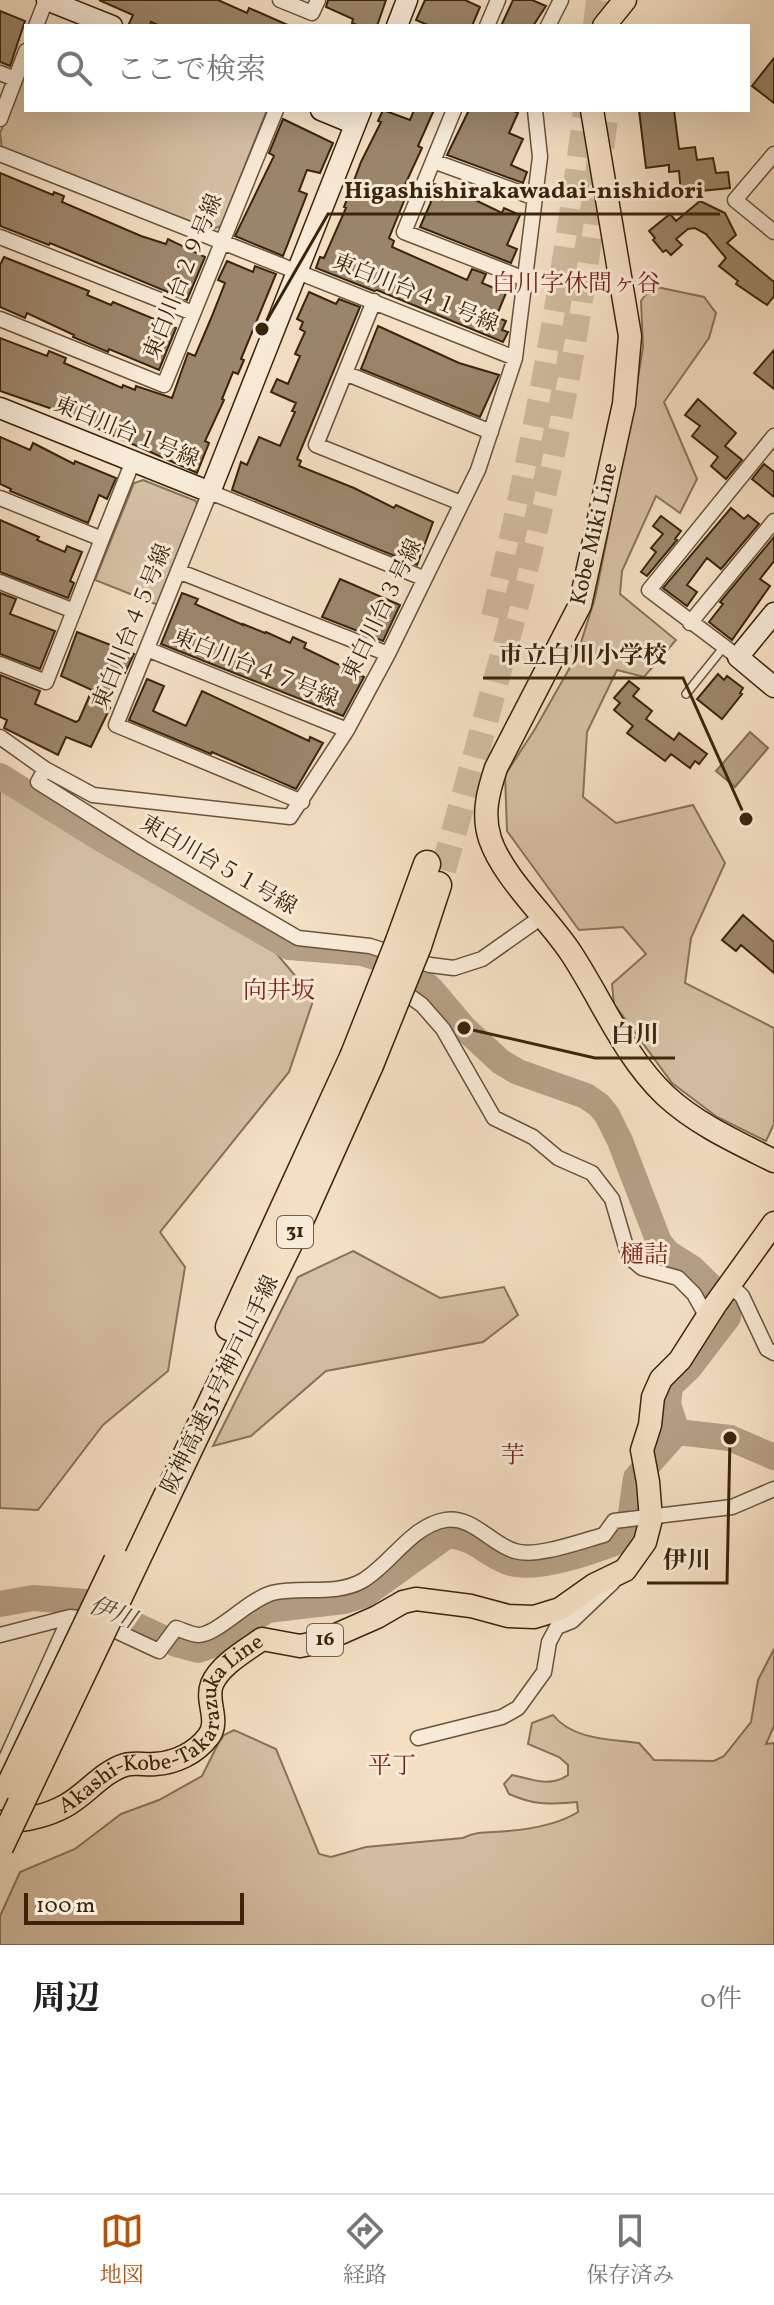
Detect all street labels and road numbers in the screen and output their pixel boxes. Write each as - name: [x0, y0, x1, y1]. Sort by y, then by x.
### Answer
- street label: 東白川台２９号線: [137, 190, 231, 364]
- street label: 東白川台４１号線: [328, 247, 502, 341]
- street label: 東白川台１号線: [49, 390, 203, 476]
- street label: Kobe Miki Line: [564, 460, 626, 608]
- street label: 東白川台３号線: [335, 534, 431, 686]
- street label: 東白川台４５号線: [86, 540, 180, 714]
- street label: 東白川台４７号線: [168, 622, 342, 716]
- street label: 東白川台５１号線: [134, 809, 302, 923]
- road number: 31: [277, 1216, 313, 1248]
- street label: 阪神高速31号神戸山手線: [155, 1270, 287, 1500]
- road number: 16: [307, 1624, 343, 1656]
- street label: Akashi-Kobe-Takarazuka Line: [53, 1627, 270, 1822]

